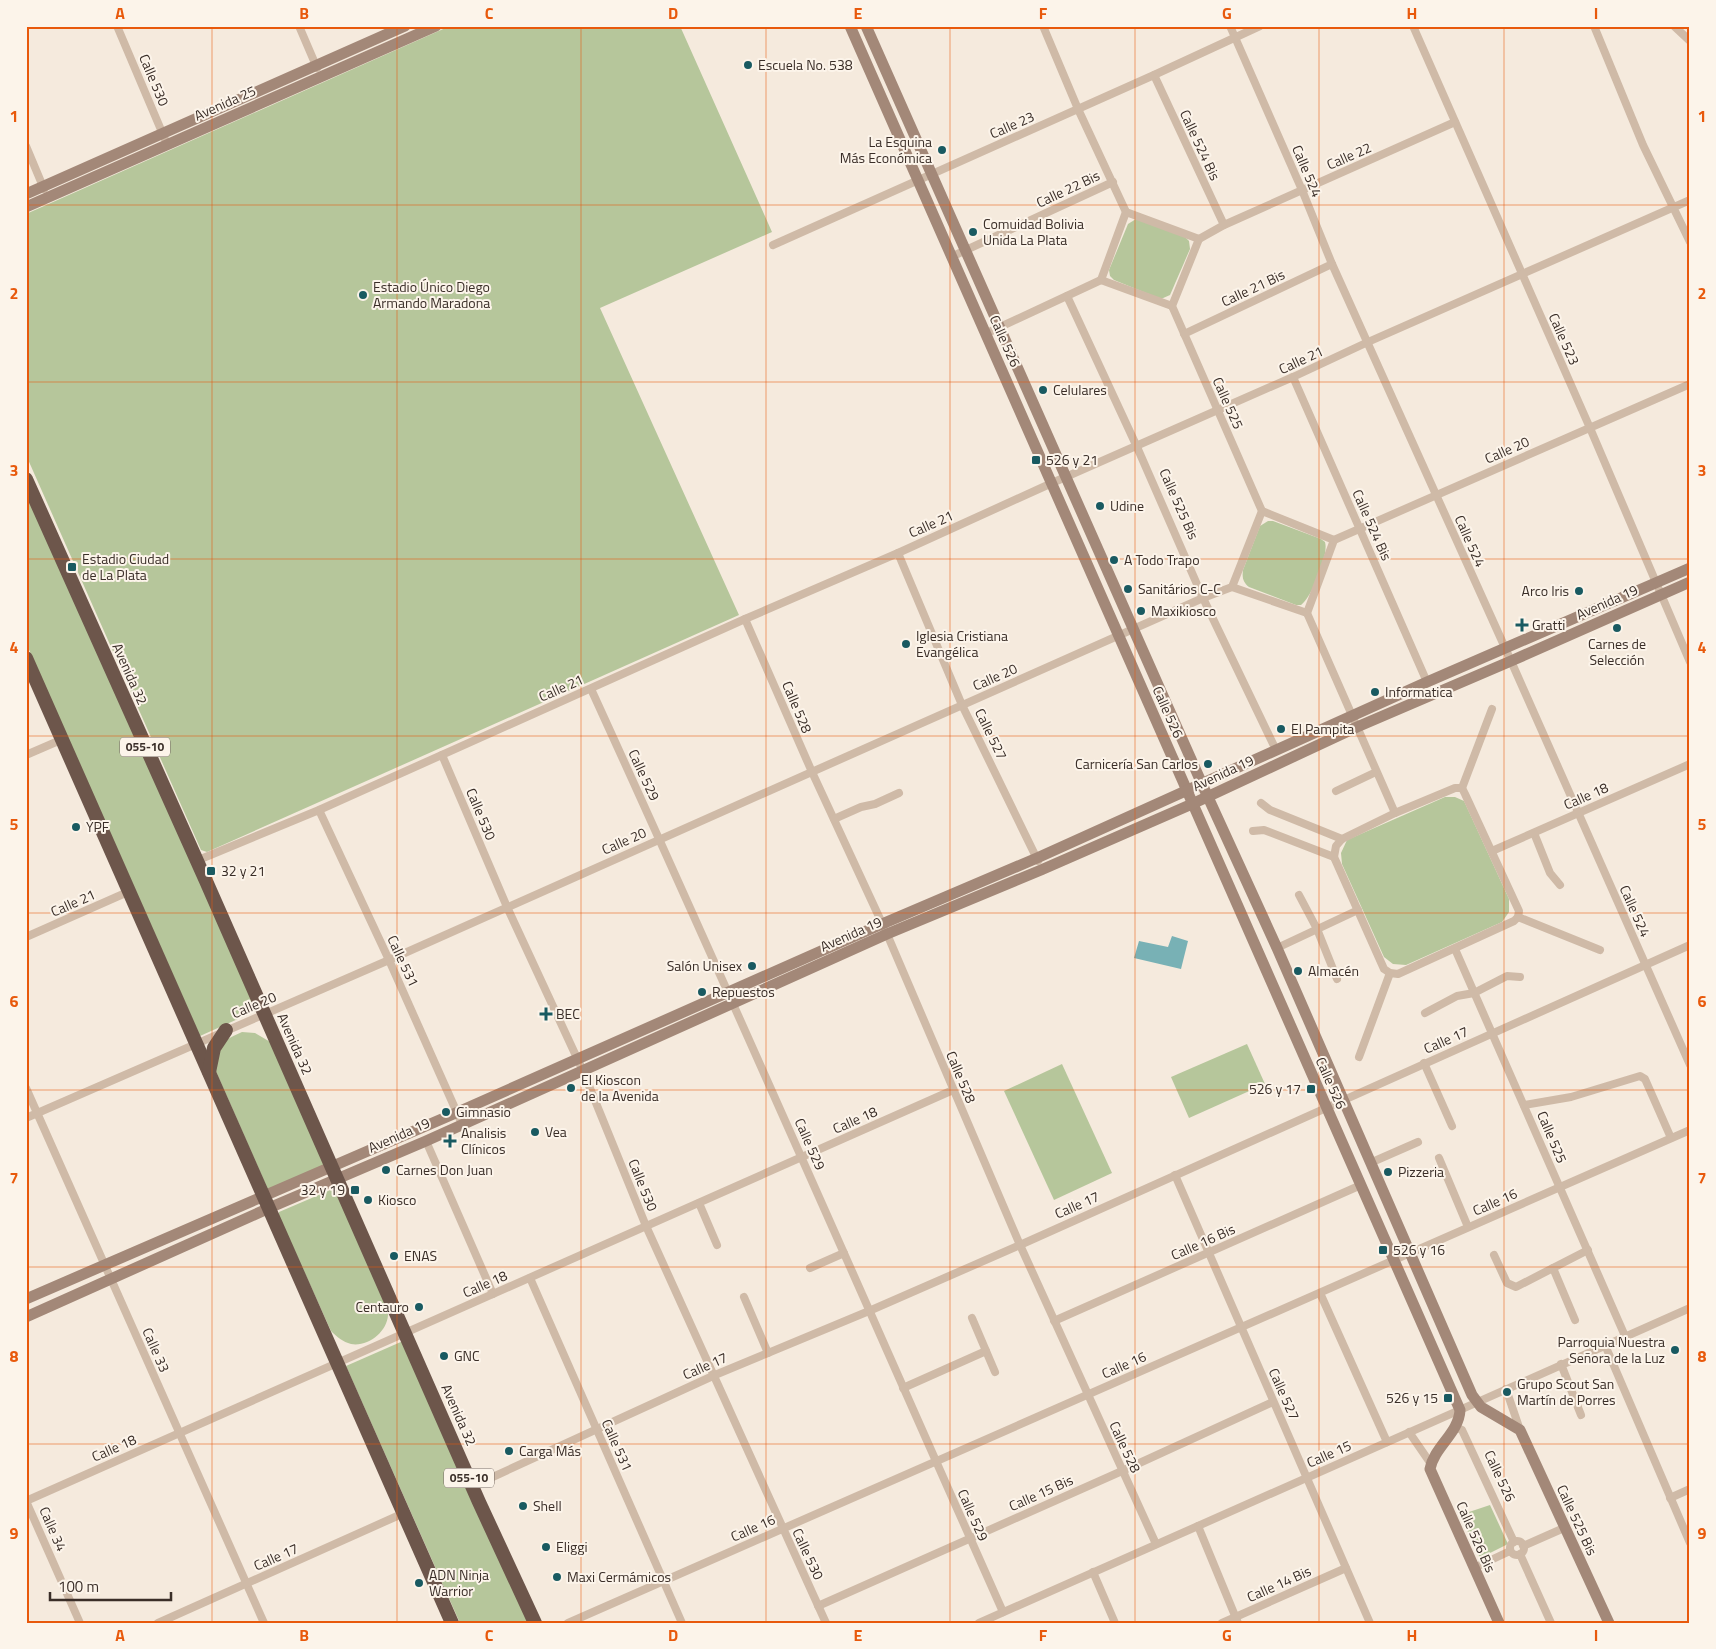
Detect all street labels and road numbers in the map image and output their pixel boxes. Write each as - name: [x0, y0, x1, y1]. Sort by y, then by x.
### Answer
- street label: Calle 530: [134, 50, 175, 109]
- street label: Avenida 25: [191, 80, 259, 125]
- street label: Calle 23: [986, 105, 1038, 144]
- street label: Calle 524 Bis: [1175, 106, 1226, 184]
- street label: Calle 22: [1323, 136, 1375, 175]
- street label: Calle 524: [1287, 141, 1328, 200]
- street label: Calle 22 Bis: [1032, 165, 1103, 212]
- street label: Calle 21 Bis: [1217, 264, 1288, 311]
- street label: Calle 523: [1544, 310, 1585, 368]
- street label: Calle 526: [985, 312, 1026, 370]
- street label: Calle 21: [1275, 340, 1326, 379]
- street label: Calle 525: [1208, 374, 1249, 432]
- street label: Calle 20: [1481, 430, 1533, 469]
- street label: Calle 525 Bis: [1154, 465, 1205, 543]
- street label: Calle 524 Bis: [1347, 486, 1398, 564]
- street label: Calle 21: [905, 504, 957, 543]
- street label: Calle 524: [1450, 512, 1491, 570]
- street label: Avenida 19: [1573, 579, 1641, 624]
- street label: Avenida 32: [108, 640, 153, 708]
- street label: Calle 20: [969, 657, 1021, 696]
- street label: Calle 21: [535, 668, 587, 707]
- street label: Calle 528: [777, 677, 818, 736]
- street label: Calle 526: [1148, 683, 1189, 741]
- street label: Calle 527: [970, 705, 1013, 763]
- road number: 055-10: [120, 738, 170, 756]
- street label: Calle 529: [623, 746, 666, 804]
- street label: Avenida 19: [1189, 749, 1257, 796]
- street label: Calle 18: [1560, 776, 1612, 815]
- street label: Calle 530: [461, 784, 502, 843]
- street label: Calle 20: [598, 821, 650, 860]
- street label: Calle 524: [1615, 882, 1656, 940]
- street label: Calle 21: [47, 883, 99, 922]
- street label: Avenida 19: [817, 911, 885, 956]
- street label: Calle 531: [382, 932, 425, 990]
- street label: Calle 20: [228, 986, 280, 1023]
- street label: Avenida 32: [273, 1010, 318, 1078]
- street label: Calle 17: [1420, 1020, 1472, 1059]
- street label: Calle 528: [941, 1047, 982, 1106]
- street label: Calle 526: [1311, 1054, 1352, 1112]
- street label: Calle 18: [829, 1100, 881, 1139]
- street label: Calle 525: [1532, 1107, 1573, 1166]
- street label: Avenida 19: [365, 1112, 433, 1157]
- street label: Calle 529: [790, 1115, 831, 1173]
- street label: Calle 530: [623, 1155, 664, 1214]
- street label: Calle 16: [1469, 1182, 1521, 1221]
- street label: Calle 17: [1051, 1185, 1103, 1224]
- street label: Calle 16 Bis: [1167, 1218, 1238, 1265]
- street label: Calle 18: [459, 1264, 511, 1303]
- street label: Calle 33: [137, 1324, 176, 1376]
- street label: Calle 16: [1098, 1345, 1150, 1384]
- street label: Calle 17: [679, 1346, 731, 1385]
- street label: Calle 527: [1264, 1365, 1305, 1423]
- street label: Avenida 32: [437, 1381, 482, 1449]
- street label: Calle 531: [597, 1416, 638, 1474]
- street label: Calle 528: [1104, 1418, 1147, 1476]
- street label: Calle 18: [88, 1428, 140, 1467]
- street label: Calle 15: [1303, 1434, 1355, 1473]
- street label: Calle 526: [1479, 1447, 1522, 1505]
- road number: 055-10: [444, 1469, 494, 1488]
- street label: Calle 15 Bis: [1005, 1469, 1076, 1516]
- street label: Calle 525 Bis: [1552, 1481, 1603, 1559]
- street label: Calle 529: [953, 1486, 994, 1544]
- street label: Calle 526 Bis: [1451, 1498, 1502, 1576]
- street label: Calle 34: [34, 1503, 73, 1555]
- street label: Calle 16: [727, 1508, 779, 1547]
- street label: Calle 530: [787, 1525, 830, 1583]
- street label: Calle 17: [250, 1537, 302, 1576]
- street label: Calle 14 Bis: [1243, 1560, 1314, 1607]

